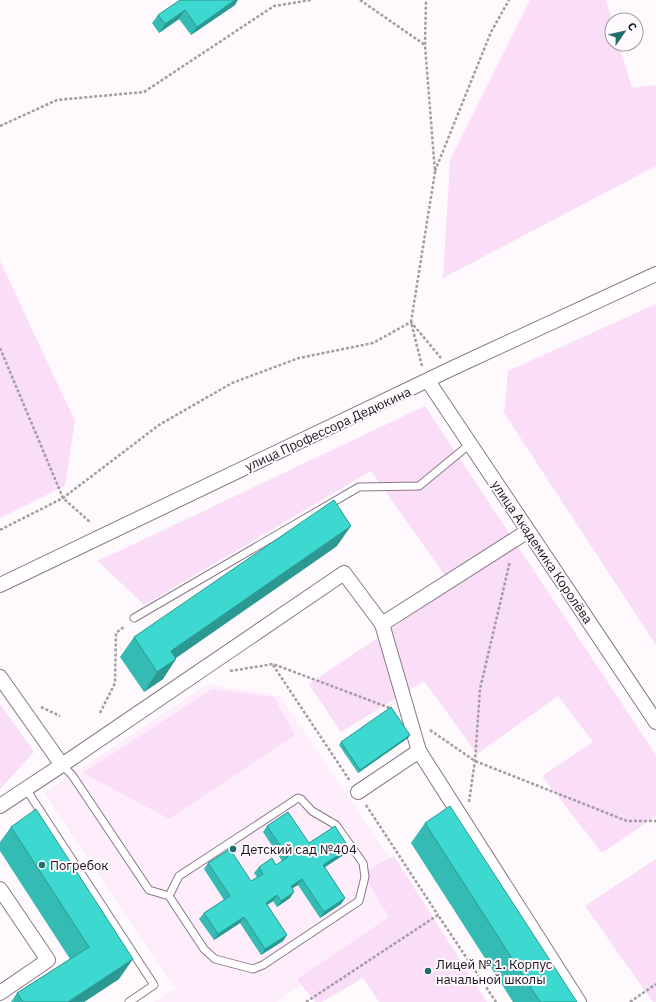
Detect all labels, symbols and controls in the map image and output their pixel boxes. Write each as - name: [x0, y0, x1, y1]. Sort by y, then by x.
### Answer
- north arrow: [604, 12, 644, 52]
- text: С: [624, 20, 640, 33]
- street label: улица Профессора Дедюкина: [242, 383, 414, 475]
- street label: улица Академика Королёва: [488, 477, 596, 627]
- place label: Детский сад №404: [241, 841, 357, 858]
- marker: Детский сад №404: [228, 844, 238, 854]
- place label: Погребок: [50, 857, 108, 874]
- marker: Погребок: [37, 860, 47, 870]
- place label: Лицей № 1. Корпус начальной школы: [436, 956, 553, 988]
- marker: Лицей № 1. Корпус начальной школы: [423, 966, 433, 976]

